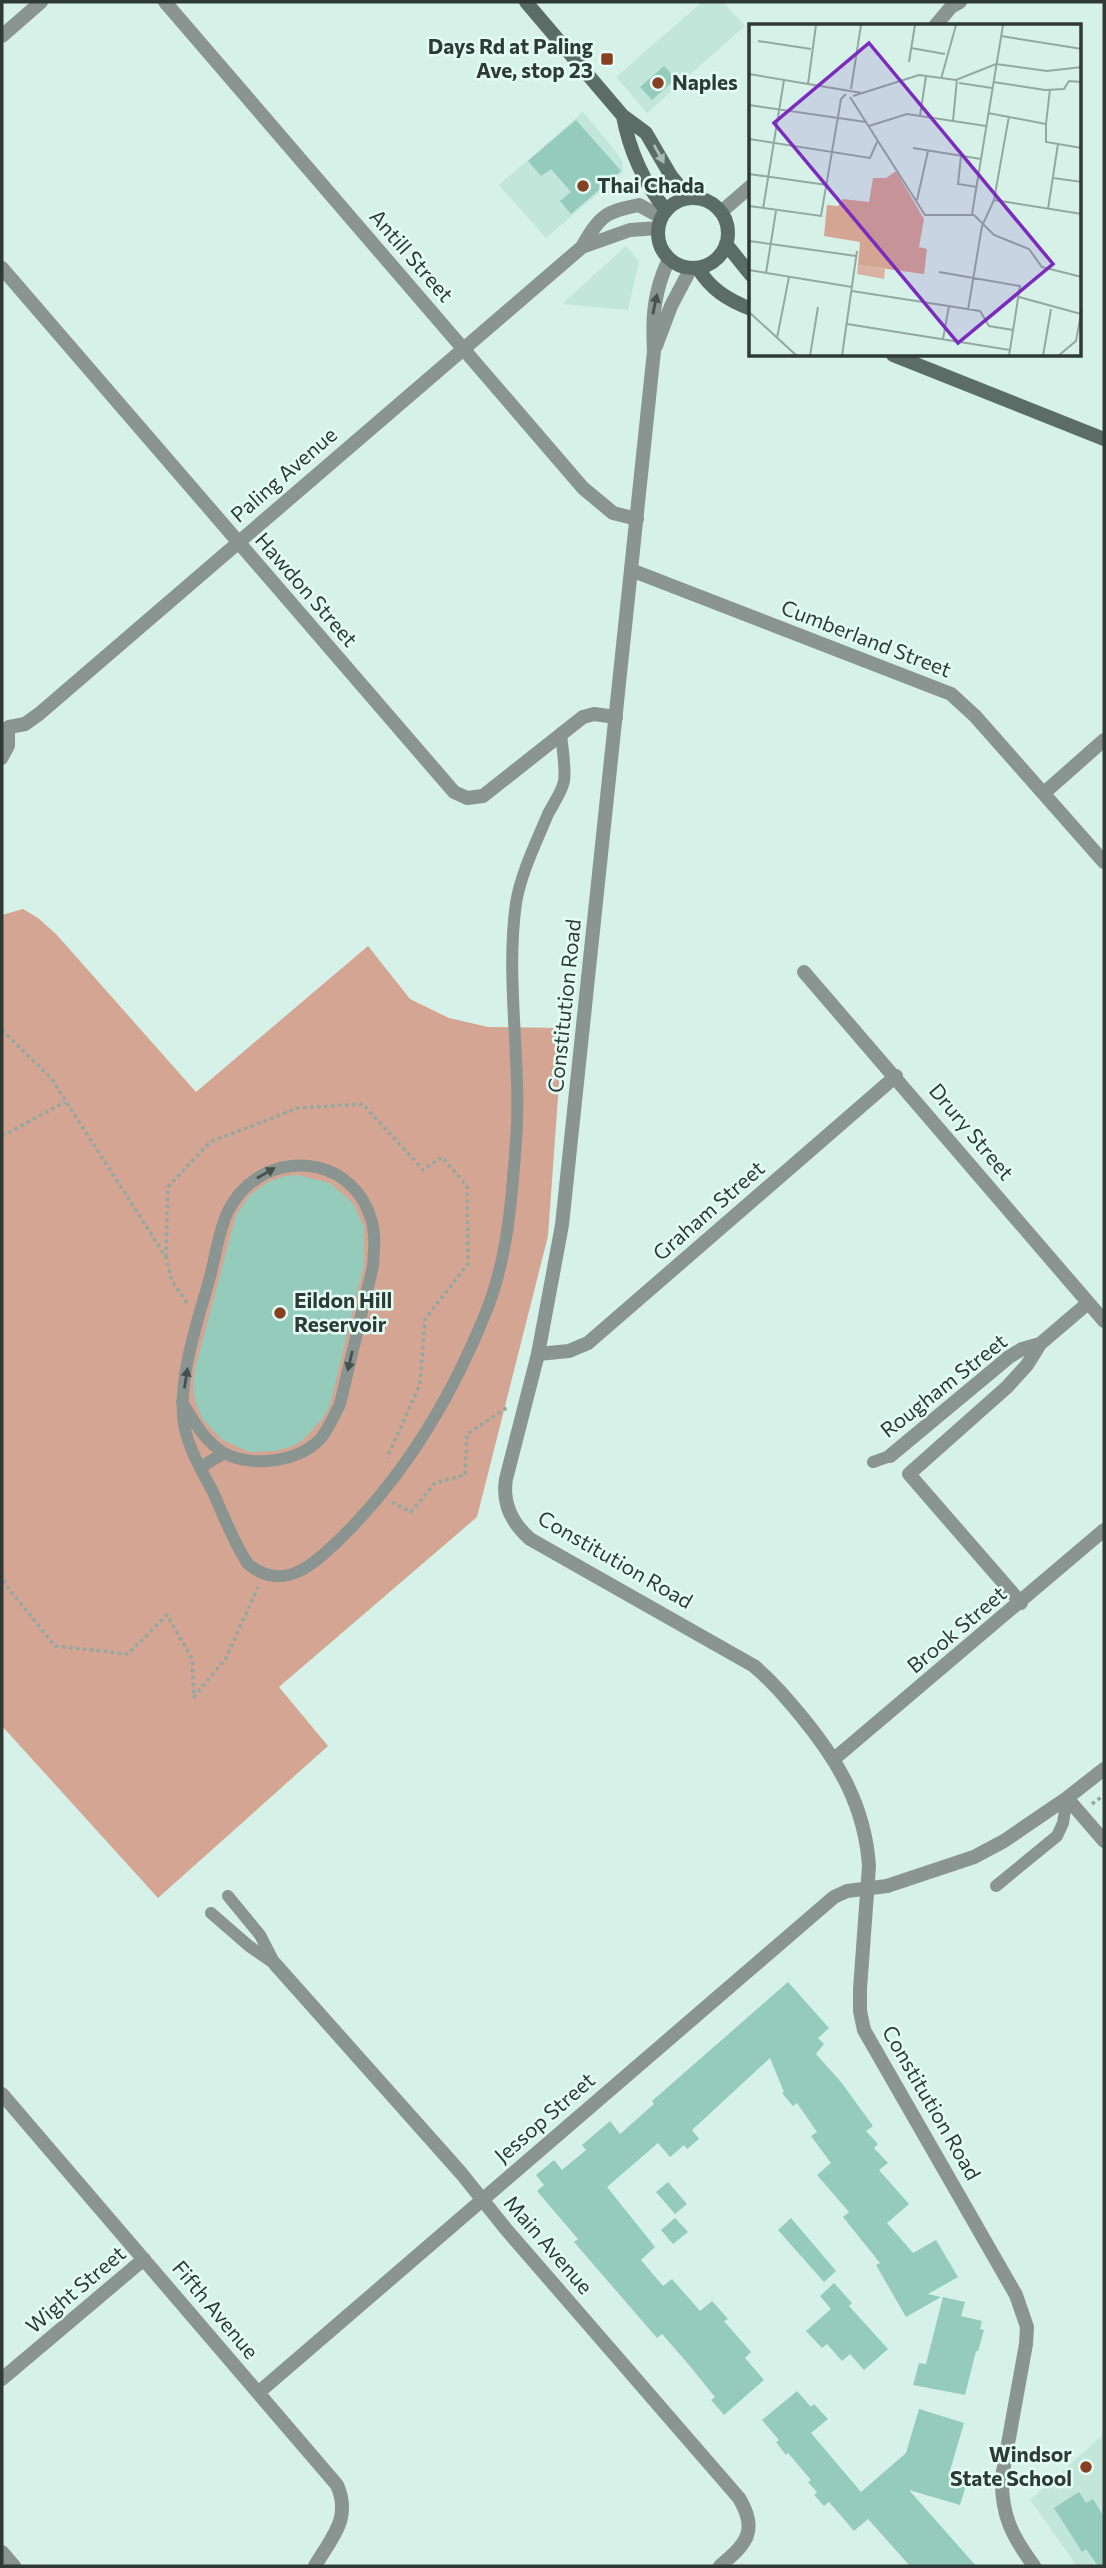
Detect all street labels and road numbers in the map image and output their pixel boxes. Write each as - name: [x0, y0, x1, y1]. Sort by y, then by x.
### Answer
- street label: Antill Street: [365, 204, 459, 306]
- street label: Paling Avenue: [225, 421, 341, 527]
- street label: Hawdon Street: [251, 527, 364, 651]
- street label: Cumberland Street: [778, 594, 955, 682]
- street label: Constitution Road: [542, 918, 585, 1094]
- street label: Drury Street: [925, 1078, 1020, 1184]
- street label: Graham Street: [647, 1155, 769, 1265]
- street label: Rougham Street: [875, 1328, 1011, 1442]
- street label: Constitution Road: [534, 1504, 698, 1613]
- street label: Brook Street: [901, 1580, 1011, 1677]
- street label: Constitution Road: [878, 2020, 987, 2184]
- street label: Jessop Street: [489, 2067, 599, 2167]
- street label: Main Avenue: [500, 2190, 599, 2298]
- street label: Wight Street: [20, 2240, 130, 2338]
- street label: Fifth Avenue: [168, 2255, 264, 2363]

